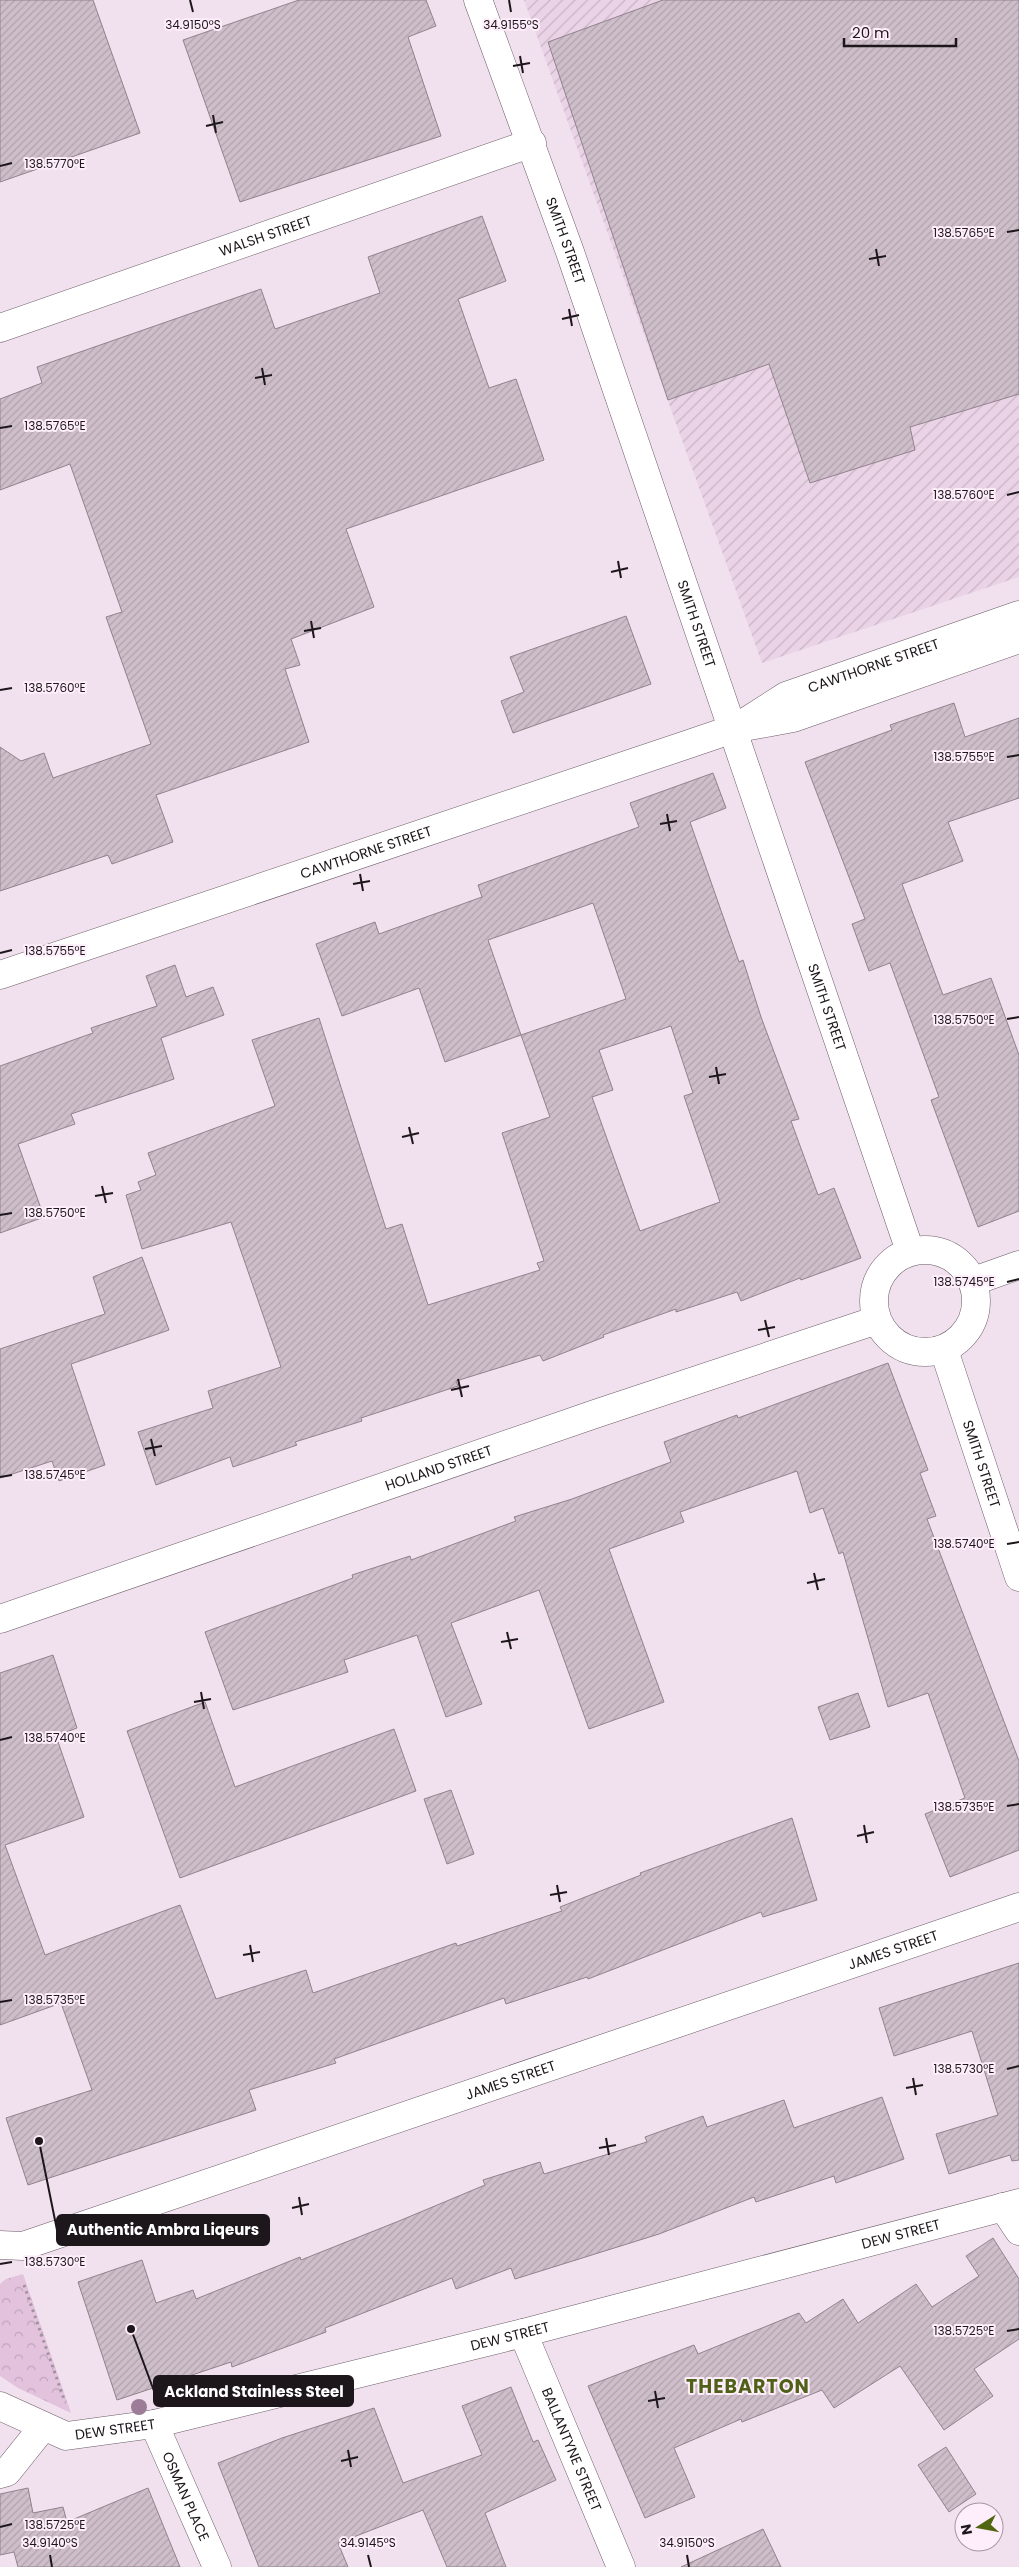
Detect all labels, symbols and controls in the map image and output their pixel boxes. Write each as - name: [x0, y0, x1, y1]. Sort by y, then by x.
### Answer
- scale bar: [844, 15, 956, 47]
- text: 34.9150°S: [165, 16, 221, 33]
- text: 34.9155°S: [483, 16, 539, 33]
- text: 20 m: [852, 22, 890, 43]
- text: 138.5770°E: [25, 155, 85, 172]
- street label: SMITH STREET: [541, 194, 590, 287]
- street label: WALSH STREET: [216, 210, 315, 261]
- text: 138.5765°E: [933, 224, 995, 241]
- text: 138.5765°E: [24, 417, 86, 434]
- text: 138.5760°E: [933, 486, 995, 503]
- street label: SMITH STREET: [672, 577, 721, 670]
- street label: CAWTHORNE STREET: [805, 633, 942, 698]
- text: 138.5760°E: [24, 679, 86, 696]
- text: 138.5755°E: [933, 748, 995, 765]
- street label: CAWTHORNE STREET: [297, 821, 435, 884]
- text: 138.5755°E: [24, 942, 86, 959]
- street label: SMITH STREET: [803, 961, 851, 1054]
- text: 138.5750°E: [933, 1011, 995, 1028]
- text: 138.5750°E: [24, 1204, 86, 1221]
- text: 138.5745°E: [933, 1273, 995, 1290]
- street label: SMITH STREET: [958, 1418, 1006, 1511]
- street label: HOLLAND STREET: [382, 1440, 495, 1496]
- text: 138.5745°E: [24, 1466, 86, 1483]
- text: 138.5740°E: [933, 1535, 995, 1552]
- text: 138.5740°E: [24, 1729, 86, 1746]
- text: 138.5735°E: [934, 1798, 994, 1815]
- street label: JAMES STREET: [845, 1925, 941, 1975]
- text: 138.5735°E: [25, 1991, 85, 2008]
- street label: JAMES STREET: [463, 2055, 559, 2105]
- text: 138.5730°E: [934, 2060, 994, 2077]
- street label: DEW STREET: [859, 2214, 943, 2254]
- callout: Authentic Ambra Liqeurs: [57, 2215, 269, 2245]
- text: Authentic Ambra Liqeurs: [67, 2219, 259, 2240]
- text: 138.5730°E: [25, 2253, 85, 2270]
- street label: DEW STREET: [468, 2316, 552, 2356]
- text: 138.5725°E: [934, 2322, 994, 2339]
- district label: THEBARTON: [686, 2373, 810, 2400]
- callout: Ackland Stainless Steel: [154, 2376, 353, 2406]
- text: Ackland Stainless Steel: [164, 2381, 344, 2402]
- street label: BALLANTYNE STREET: [537, 2384, 607, 2514]
- street label: DEW STREET: [74, 2414, 157, 2445]
- street label: OSMAN PLACE: [157, 2448, 214, 2544]
- north arrow: [954, 2502, 1004, 2552]
- text: 138.5725°E: [25, 2516, 85, 2533]
- text: N: [955, 2522, 977, 2537]
- text: 34.9140°S: [22, 2534, 78, 2551]
- text: 34.9145°S: [340, 2534, 396, 2551]
- text: 34.9150°S: [659, 2534, 715, 2551]

